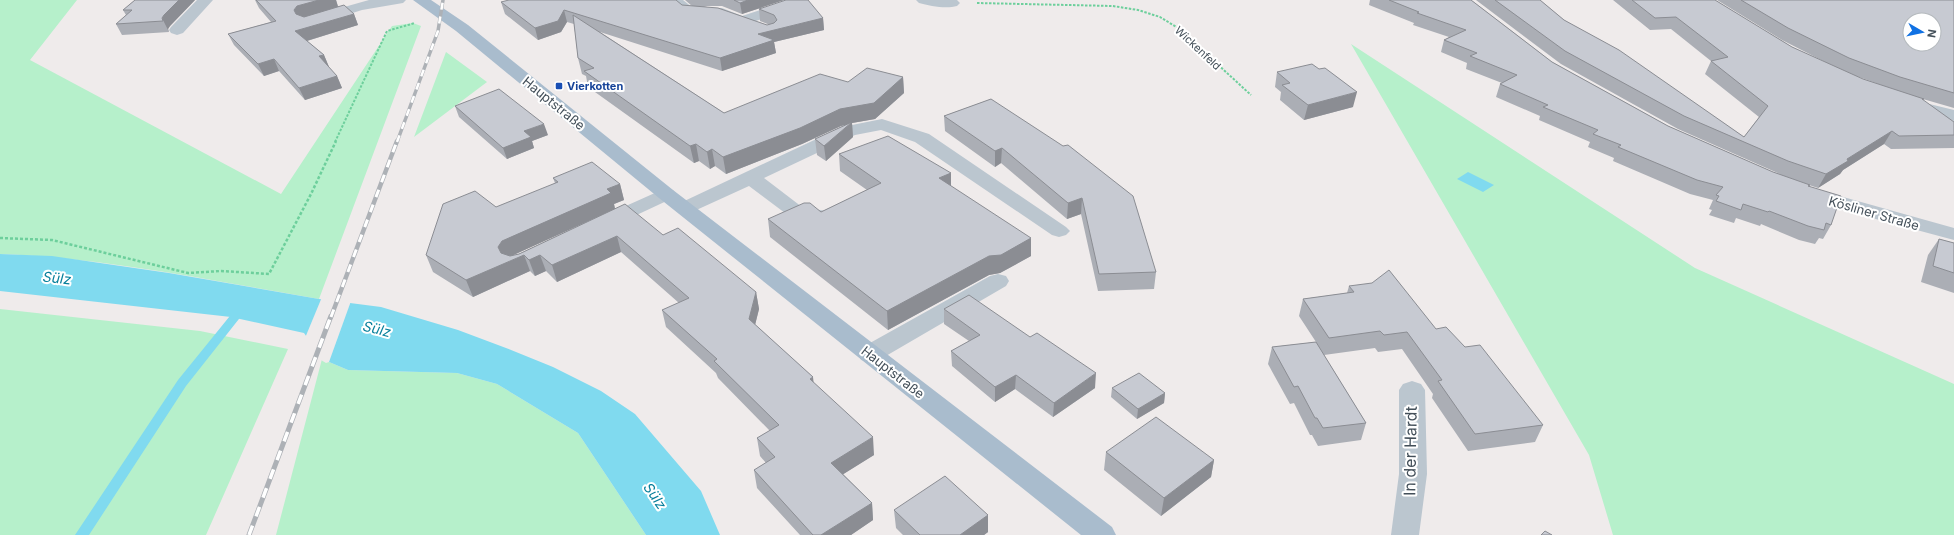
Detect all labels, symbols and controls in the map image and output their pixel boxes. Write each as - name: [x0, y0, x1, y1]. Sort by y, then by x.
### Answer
- north arrow: [1902, 12, 1942, 52]
- street label: Wickenfeld: [1172, 23, 1224, 73]
- text: N: [1924, 28, 1939, 39]
- street label: Hauptstraße: [520, 73, 588, 133]
- place label: Vierkotten: [567, 79, 623, 93]
- marker: Vierkotten: [554, 81, 564, 91]
- street label: Kösliner Straße: [1827, 192, 1921, 234]
- water label: Sülz: [42, 268, 72, 287]
- water label: Sülz: [361, 317, 393, 340]
- street label: Hauptstraße: [858, 342, 928, 402]
- street label: In der Hardt: [1399, 406, 1421, 496]
- water label: Sülz: [640, 479, 671, 512]

